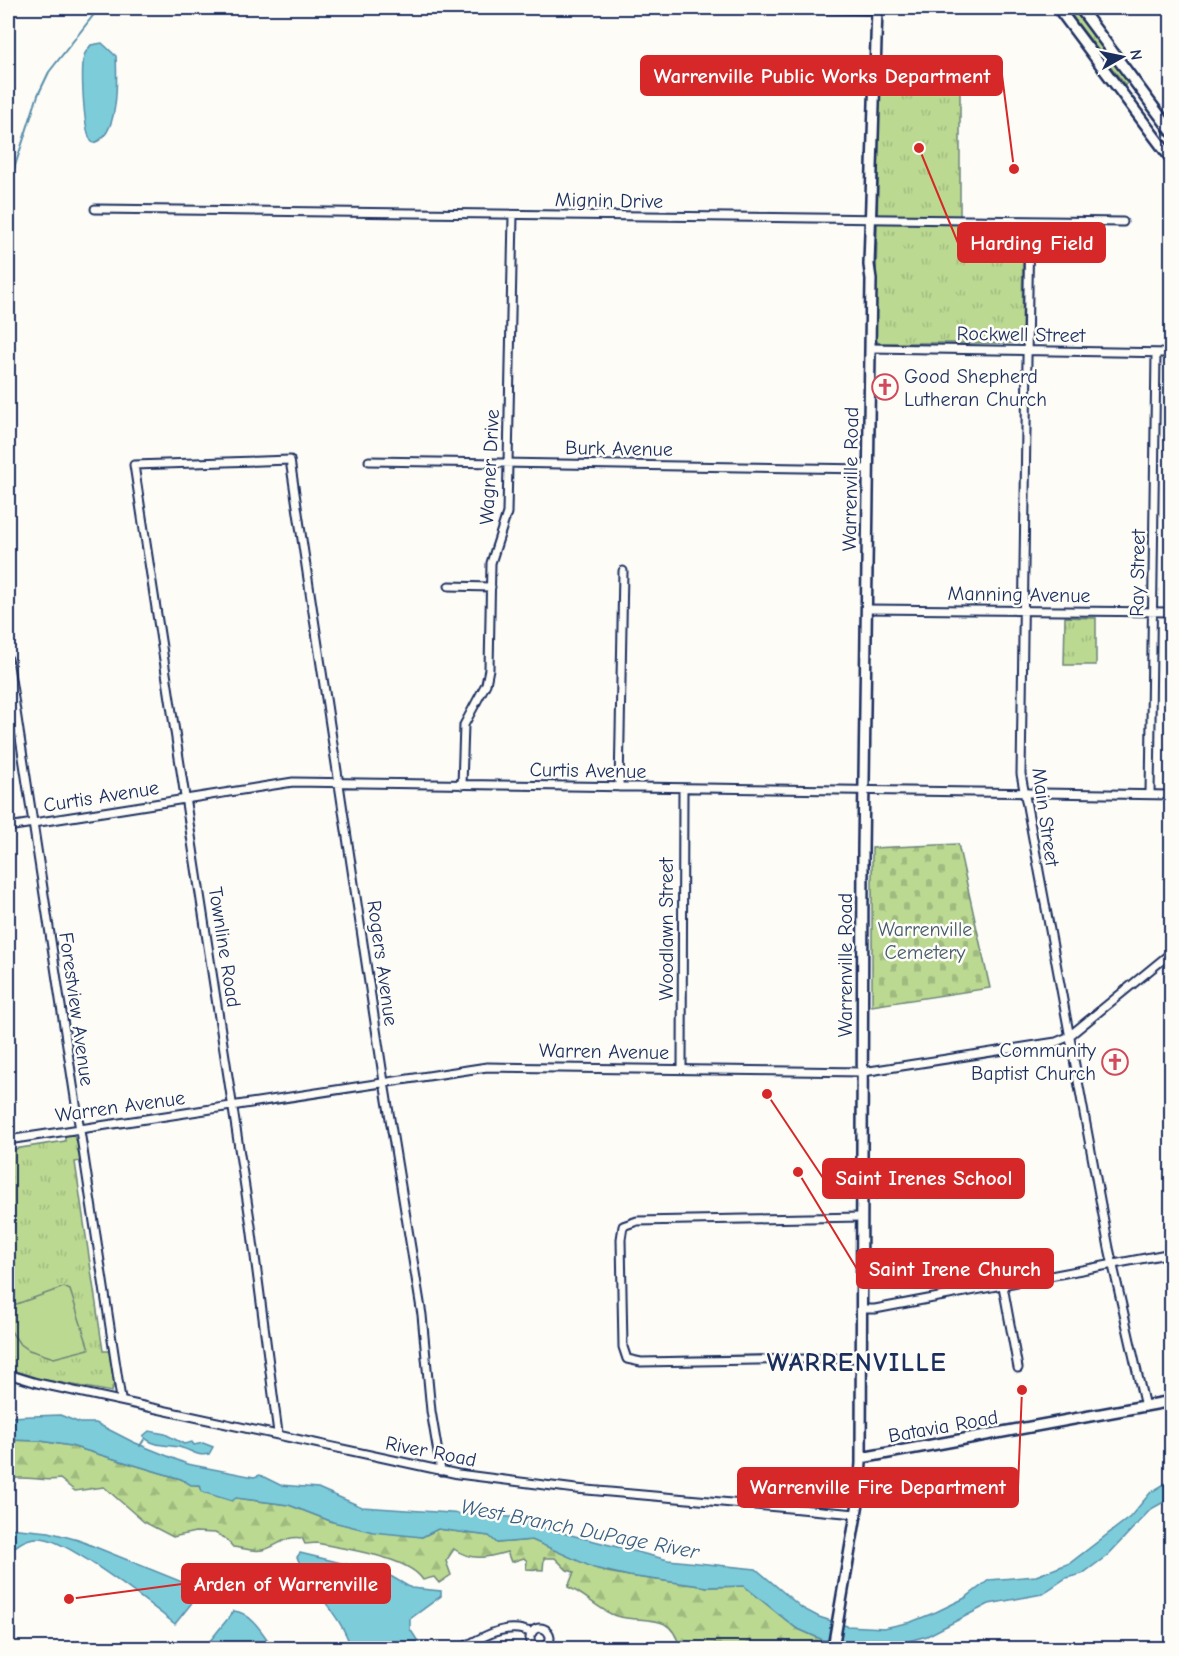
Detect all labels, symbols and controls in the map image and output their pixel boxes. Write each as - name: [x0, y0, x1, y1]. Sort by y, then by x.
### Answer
- north arrow: [1092, 27, 1152, 87]
- text: N: [1126, 48, 1146, 61]
- callout: Warrenville Public Works Department: [641, 56, 1002, 95]
- text: Warrenville Public Works Department: [654, 64, 991, 88]
- street label: Mignin Drive: [555, 188, 663, 213]
- callout: Harding Field: [958, 223, 1105, 262]
- text: Harding Field: [970, 231, 1094, 255]
- street label: Rockwell Street: [956, 322, 1087, 347]
- place label: Good Shepherd Lutheran Church: [904, 365, 1047, 411]
- church icon: Good Shepherd Lutheran Church: [870, 372, 900, 402]
- street label: Warrenville Road: [838, 407, 863, 551]
- street label: Wagner Drive: [475, 409, 504, 525]
- street label: Burk Avenue: [565, 436, 673, 461]
- street label: Ray Street: [1125, 528, 1150, 617]
- street label: Manning Avenue: [947, 582, 1091, 607]
- street label: Curtis Avenue: [529, 758, 646, 783]
- street label: Main Street: [1027, 766, 1064, 869]
- street label: Curtis Avenue: [42, 776, 160, 817]
- street label: Woodlawn Street: [655, 856, 678, 1000]
- street label: Townline Road: [204, 885, 245, 1009]
- street label: Warrenville Road: [834, 893, 857, 1037]
- street label: Rogers Avenue: [362, 899, 403, 1027]
- park label: Warrenville Cemetery: [878, 918, 972, 964]
- street label: Forestview Avenue: [54, 931, 99, 1087]
- street label: Warren Avenue: [539, 1039, 669, 1064]
- place label: Community Baptist Church: [971, 1039, 1096, 1085]
- church icon: Community Baptist Church: [1100, 1047, 1130, 1077]
- street label: Warren Avenue: [54, 1086, 186, 1127]
- callout: Saint Irenes School: [823, 1159, 1024, 1198]
- text: Saint Irenes School: [836, 1166, 1012, 1190]
- callout: Saint Irene Church: [857, 1249, 1053, 1288]
- text: Saint Irene Church: [869, 1257, 1041, 1281]
- district label: WARRENVILLE: [767, 1348, 947, 1378]
- street label: Batavia Road: [886, 1406, 1000, 1447]
- street label: River Road: [383, 1431, 478, 1472]
- callout: Warrenville Fire Department: [738, 1468, 1018, 1507]
- text: Warrenville Fire Department: [750, 1475, 1007, 1499]
- water label: West Branch DuPage River: [459, 1494, 703, 1564]
- callout: Arden of Warrenville: [182, 1564, 390, 1603]
- text: Arden of Warrenville: [194, 1572, 378, 1596]

